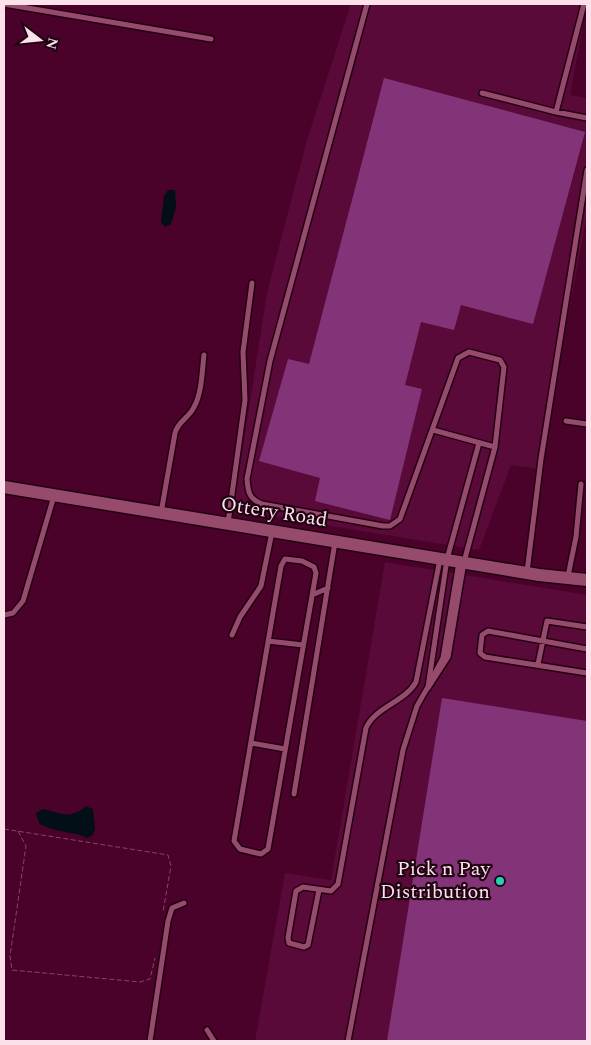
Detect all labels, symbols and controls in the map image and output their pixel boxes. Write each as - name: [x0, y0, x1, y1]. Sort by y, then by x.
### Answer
- north arrow: [15, 15, 65, 65]
- text: N: [40, 35, 64, 52]
- street label: Ottery Road: [219, 489, 329, 535]
- place label: Pick n Pay Distribution: [380, 854, 491, 907]
- marker: Pick n Pay Distribution: [494, 875, 506, 887]

